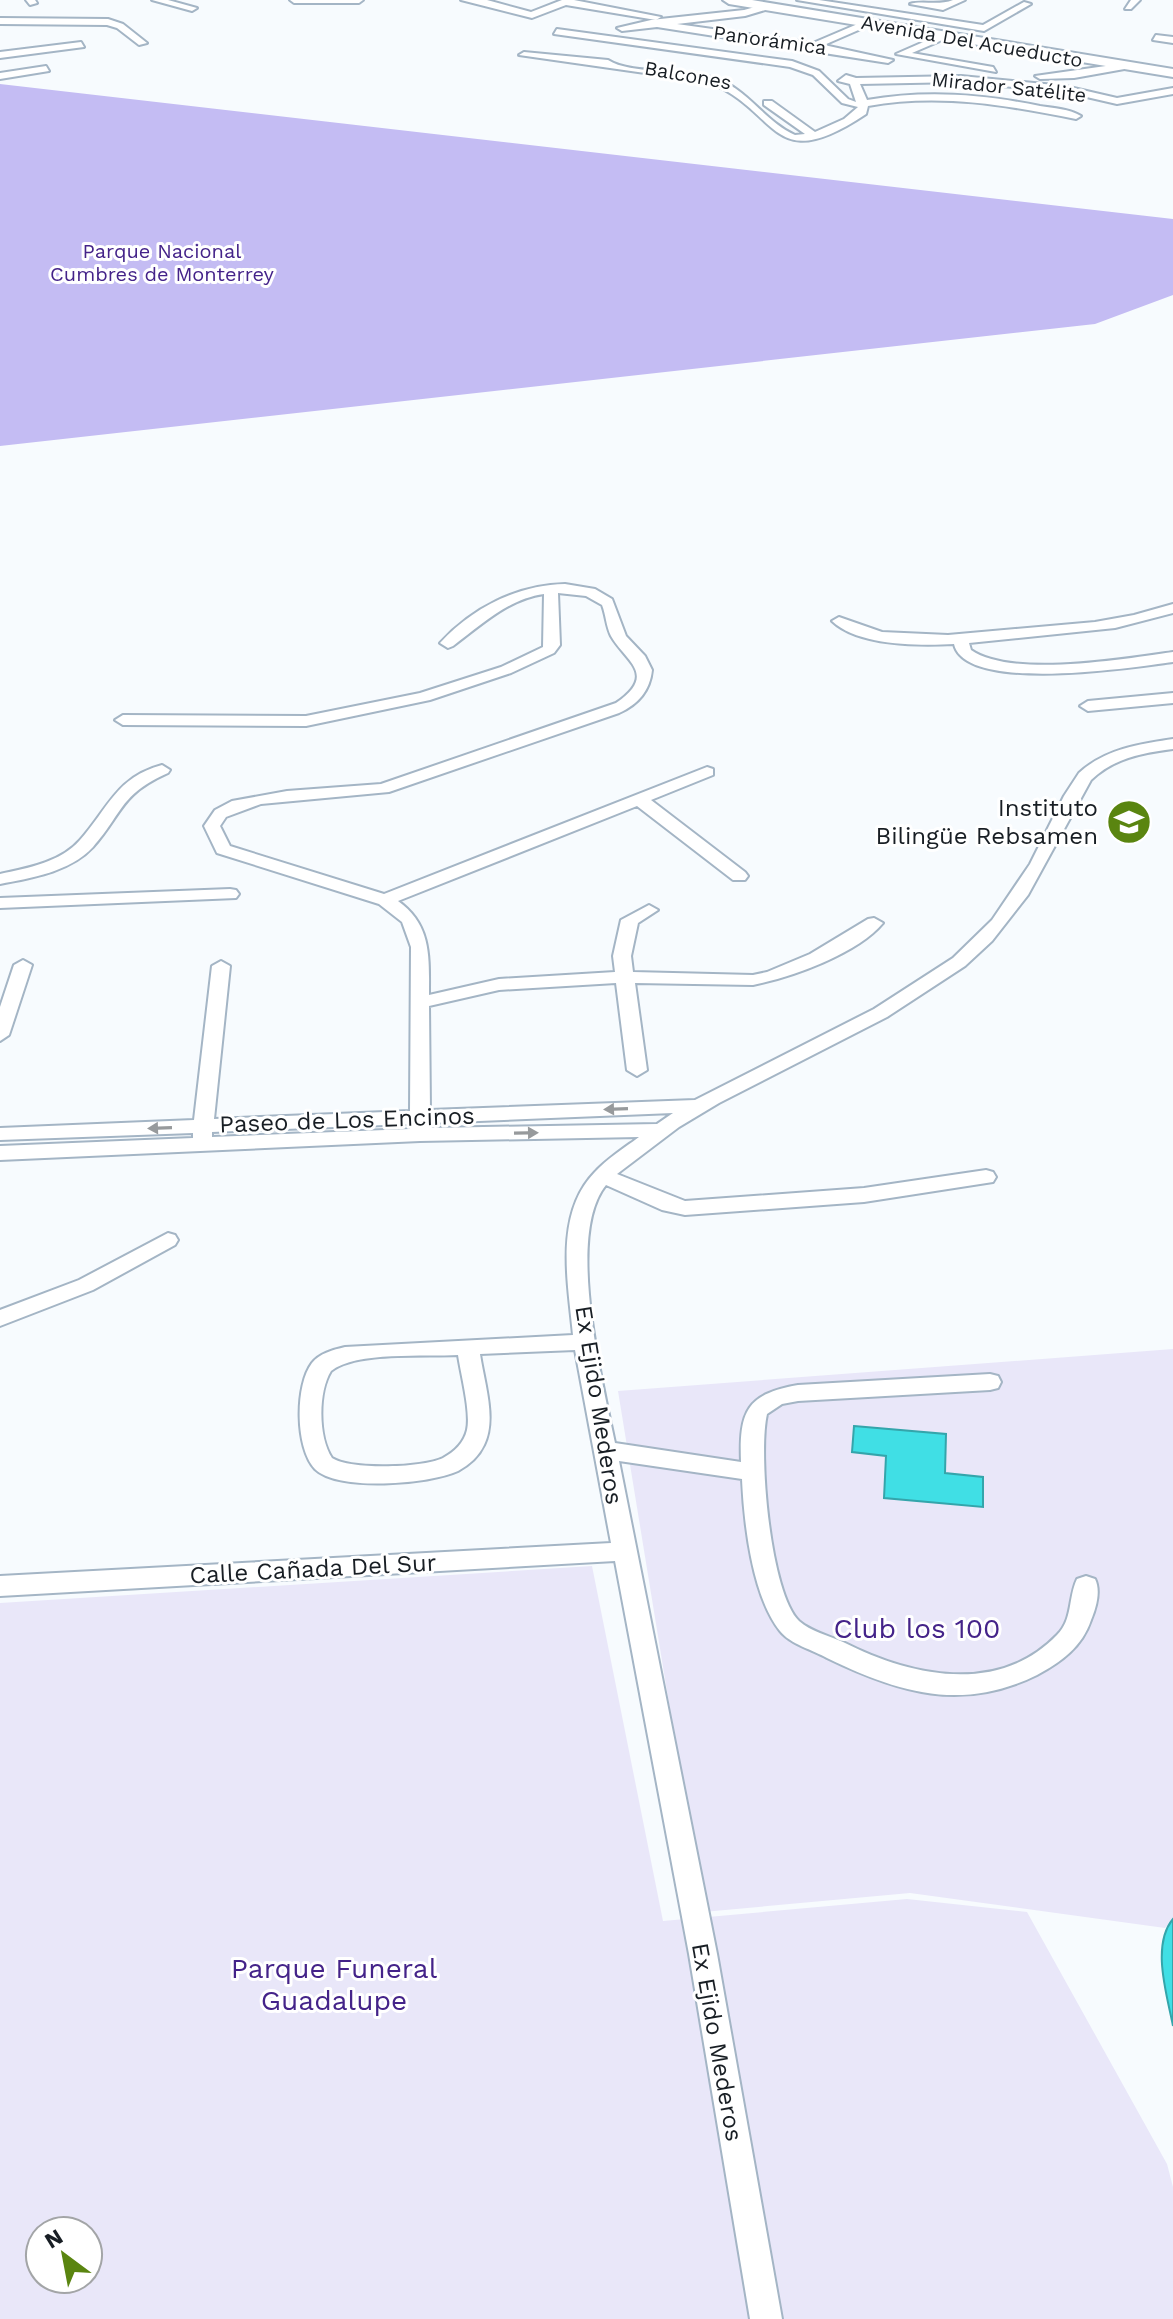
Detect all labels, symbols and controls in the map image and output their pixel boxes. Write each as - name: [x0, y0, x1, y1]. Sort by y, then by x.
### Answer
- street label: Avenida Del Acueducto: [859, 10, 1085, 72]
- street label: Panorámica: [712, 20, 828, 60]
- street label: Balcones: [643, 56, 733, 94]
- street label: Mirador Satélite: [930, 67, 1088, 107]
- park label: Parque Nacional Cumbres de Monterrey: [50, 239, 275, 286]
- place label: Instituto Bilingüe Rebsamen: [875, 794, 1098, 850]
- school or university icon: Instituto Bilingüe Rebsamen: [1105, 798, 1153, 846]
- street label: Paseo de Los Encinos: [219, 1102, 475, 1138]
- one-way arrow: [603, 1103, 628, 1116]
- one-way arrow: [147, 1121, 172, 1134]
- one-way arrow: [514, 1126, 539, 1139]
- street label: Ex Ejido Mederos: [569, 1304, 629, 1506]
- street label: Calle Cañada Del Sur: [189, 1549, 437, 1589]
- park label: Club los 100: [833, 1612, 1001, 1645]
- street label: Ex Ejido Mederos: [686, 1941, 748, 2143]
- park label: Parque Funeral Guadalupe: [231, 1952, 438, 2017]
- north arrow: [24, 2215, 104, 2295]
- text: N: [40, 2224, 67, 2253]

